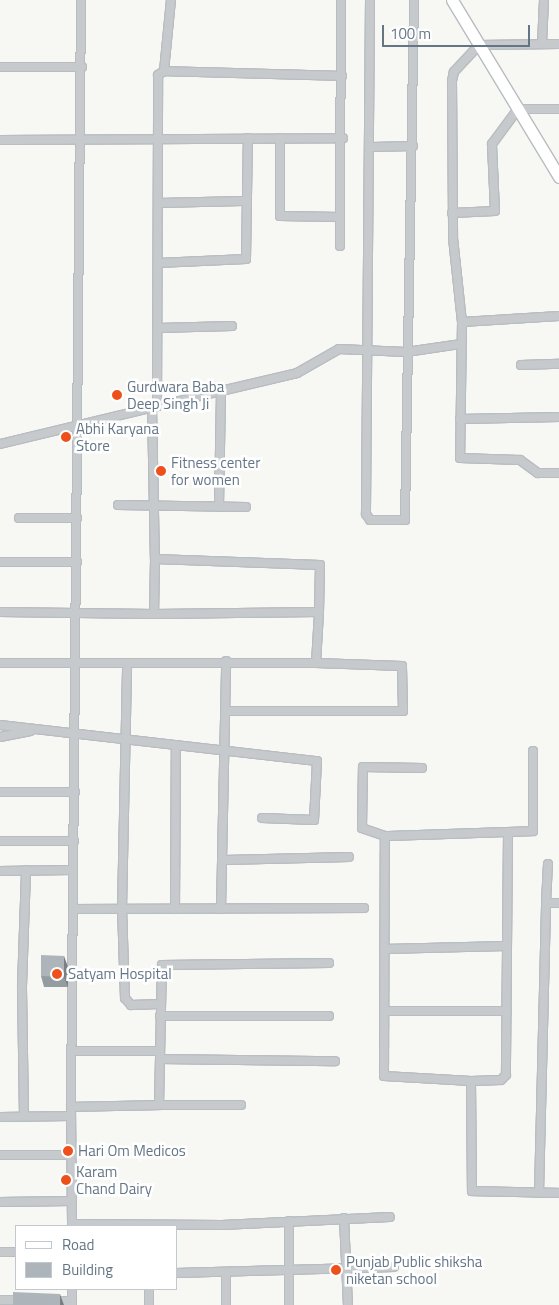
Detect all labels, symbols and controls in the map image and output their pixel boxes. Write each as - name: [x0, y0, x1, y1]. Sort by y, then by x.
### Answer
- scale bar: [384, 15, 532, 47]
- text: 100 m: [390, 22, 431, 45]
- place label: Gurdwara Baba Deep Singh Ji: [127, 377, 224, 412]
- marker: Gurdwara Baba Deep Singh Ji: [111, 389, 123, 401]
- place label: Abhi Karyana Store: [76, 419, 159, 454]
- marker: Abhi Karyana Store: [60, 431, 72, 443]
- place label: Fitness center for women: [171, 453, 260, 488]
- marker: Fitness center for women: [155, 465, 167, 477]
- place label: Satyam Hospital: [68, 965, 172, 983]
- marker: Satyam Hospital: [50, 967, 64, 981]
- place label: Hari Om Medicos: [78, 1142, 186, 1160]
- marker: Hari Om Medicos: [62, 1145, 74, 1157]
- place label: Karam Chand Dairy: [76, 1162, 152, 1197]
- marker: Karam Chand Dairy: [60, 1174, 72, 1186]
- legend: [15, 1225, 178, 1290]
- text: Road: [62, 1233, 94, 1256]
- place label: Punjab Public shiksha niketan school: [346, 1252, 482, 1287]
- text: Building: [62, 1258, 113, 1281]
- marker: Punjab Public shiksha niketan school: [330, 1264, 342, 1276]

